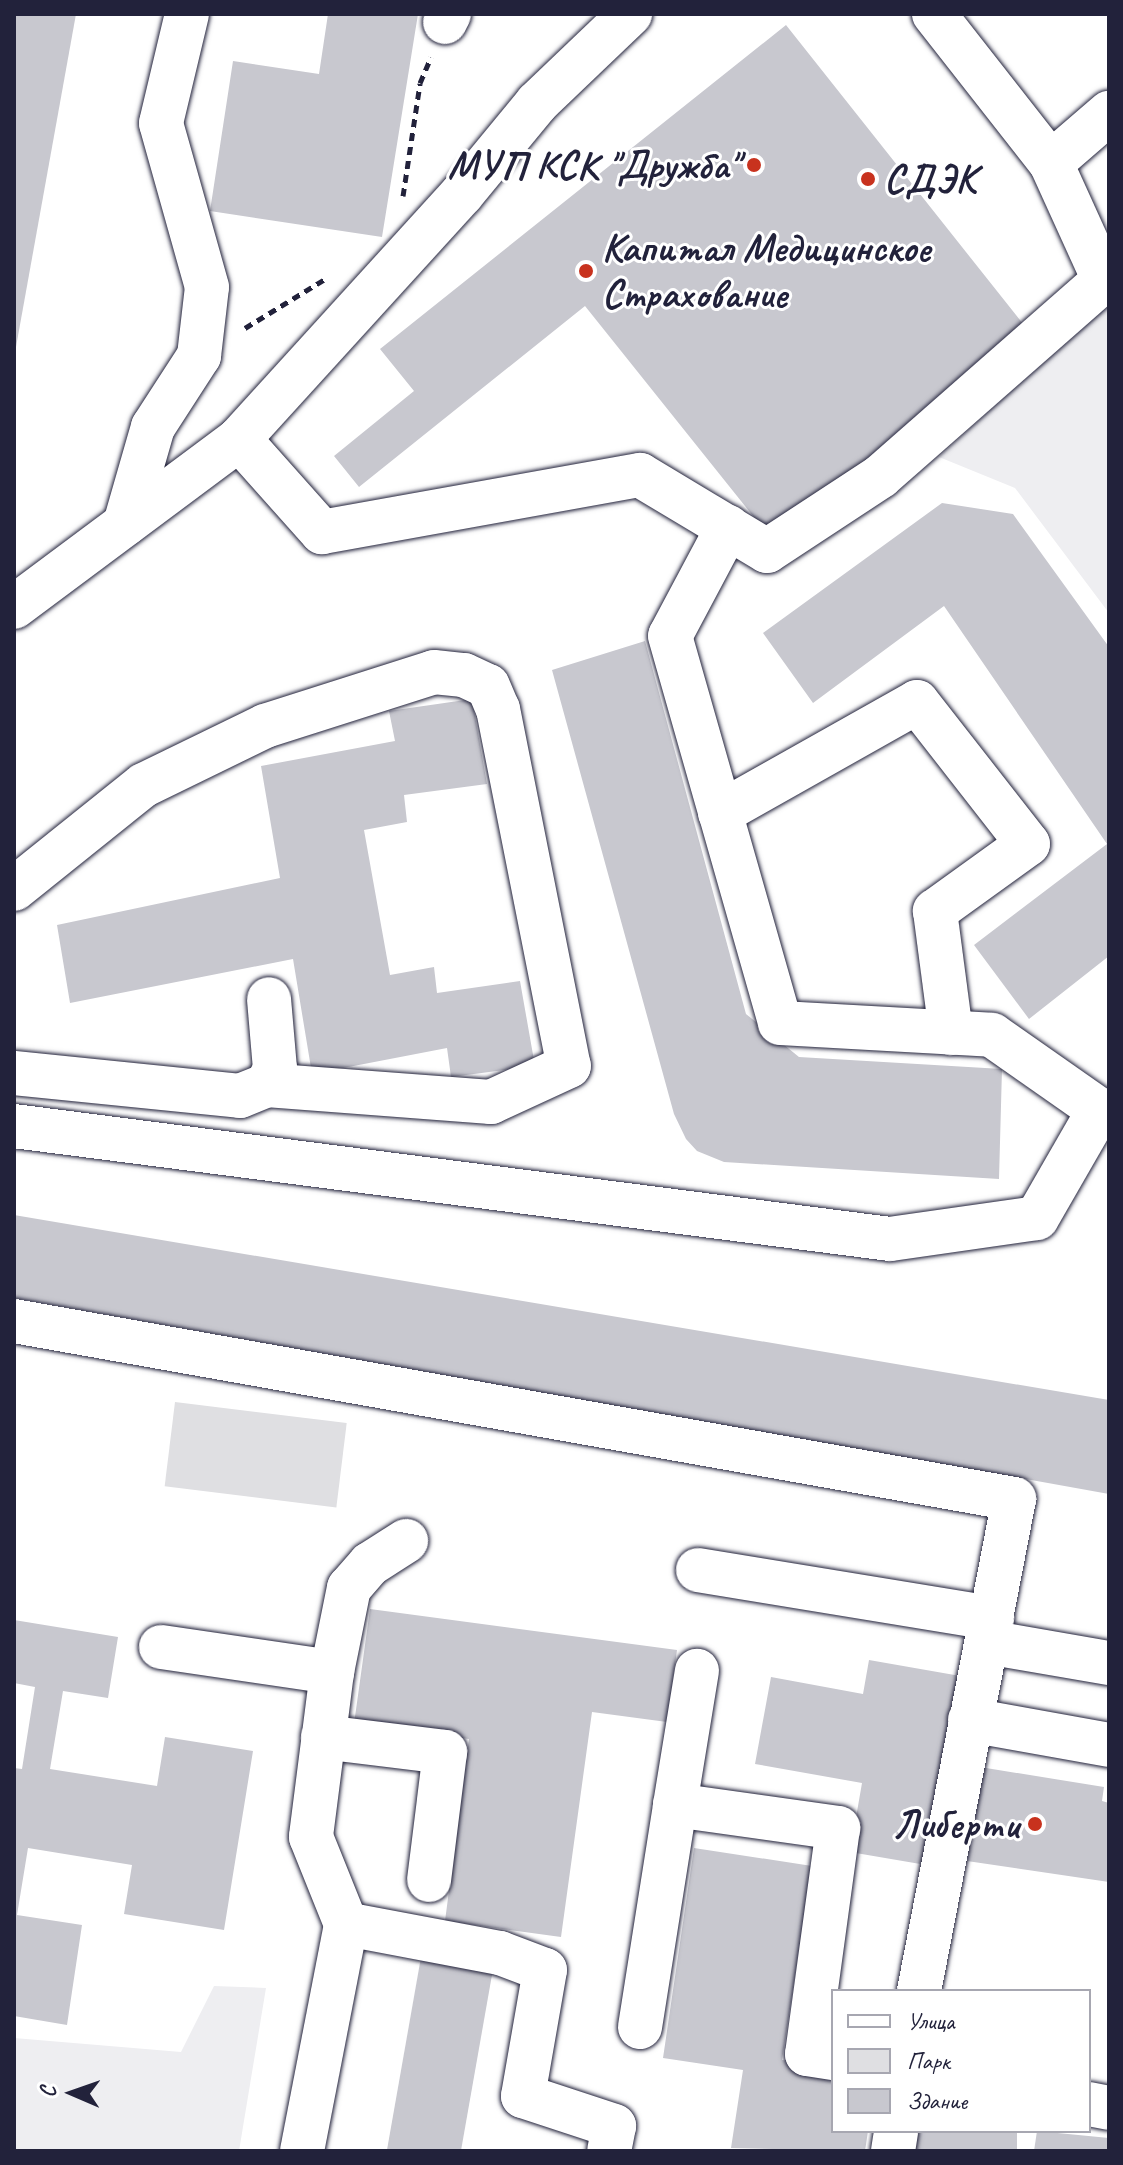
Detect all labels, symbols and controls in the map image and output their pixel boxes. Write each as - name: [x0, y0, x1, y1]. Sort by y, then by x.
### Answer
- place label: МУП КСК "Дружба": [447, 141, 738, 189]
- place label: СДЭК: [884, 155, 976, 203]
- marker: МУП КСК "Дружба": [745, 156, 763, 174]
- marker: СДЭК: [859, 170, 877, 188]
- place label: Капитал Медицинское Страхование: [602, 224, 930, 318]
- marker: Капитал Медицинское Страхование: [577, 262, 595, 280]
- place label: Либерти: [892, 1800, 1019, 1848]
- marker: Либерти: [1026, 1815, 1044, 1833]
- legend: [831, 1989, 1091, 2133]
- text: Улица: [907, 2006, 955, 2036]
- text: Парк: [907, 2046, 950, 2076]
- north arrow: [32, 2053, 112, 2133]
- text: С: [34, 2086, 62, 2098]
- text: Здание: [907, 2086, 967, 2116]

